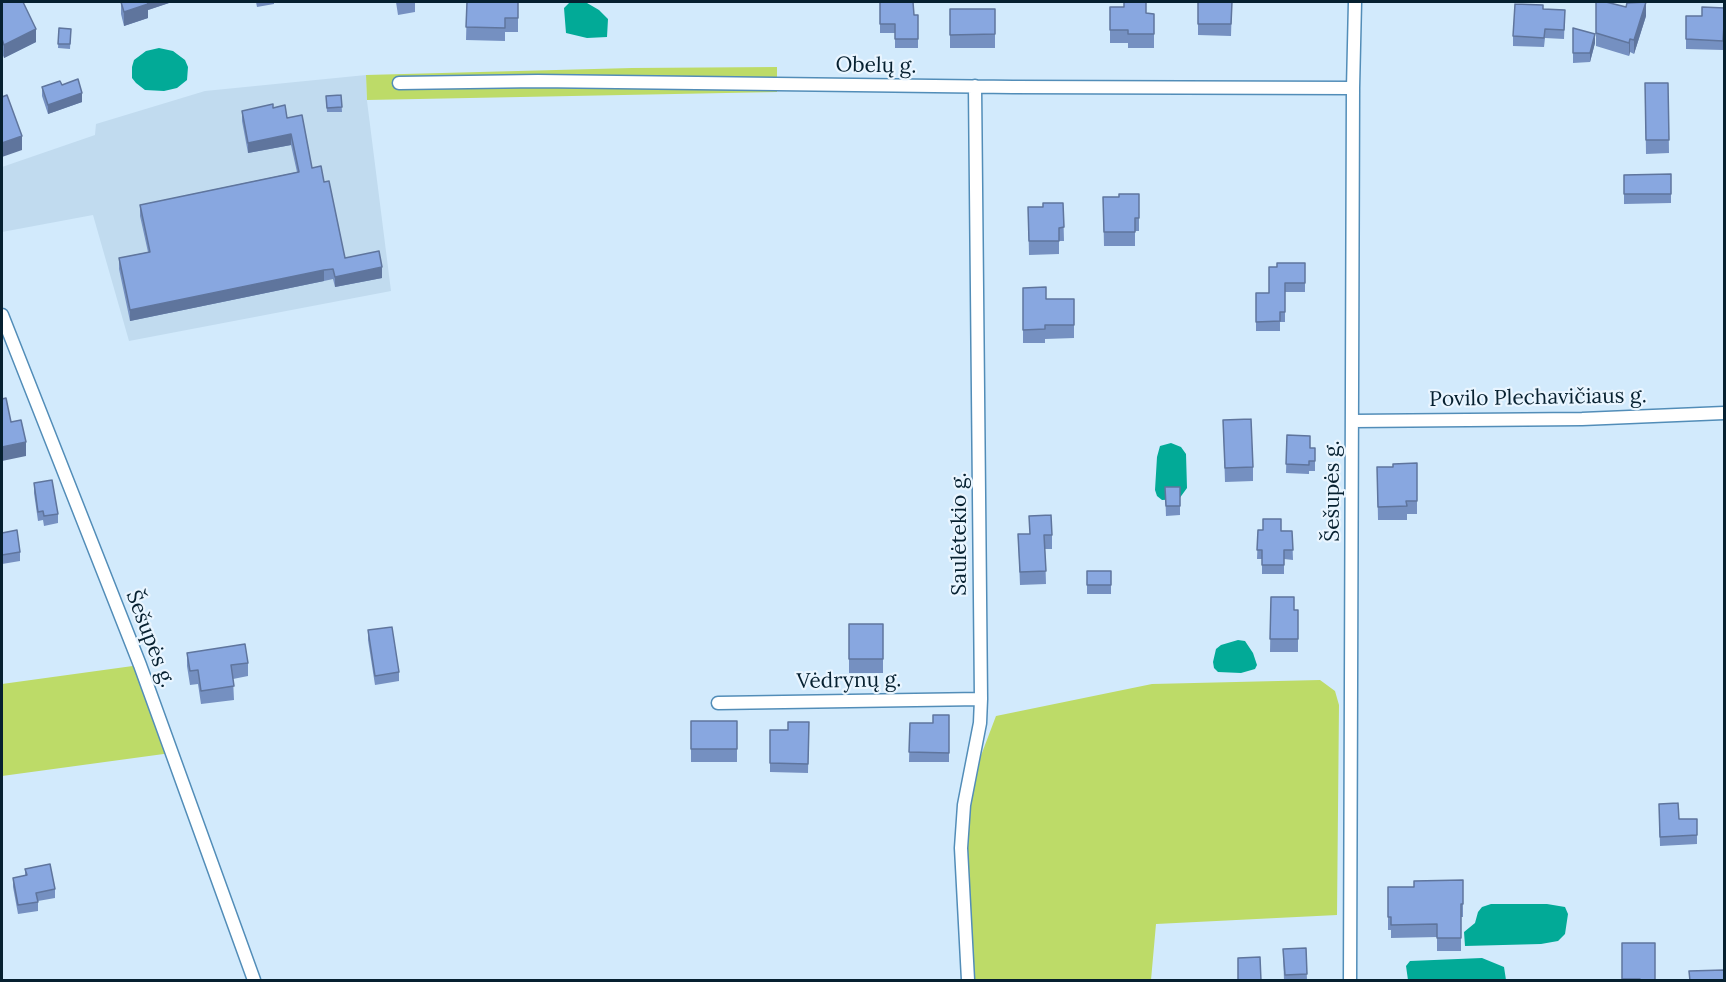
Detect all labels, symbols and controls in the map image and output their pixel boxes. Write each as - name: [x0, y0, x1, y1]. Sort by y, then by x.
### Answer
- street label: Obelų g.: [835, 53, 917, 79]
- street label: Povilo Plechavičiaus g.: [1429, 384, 1647, 412]
- street label: Šešupės g.: [1320, 440, 1346, 542]
- street label: Saulėtekio g.: [947, 472, 973, 596]
- street label: Šešupės g.: [120, 587, 180, 691]
- street label: Vėdrynų g.: [796, 667, 902, 695]

